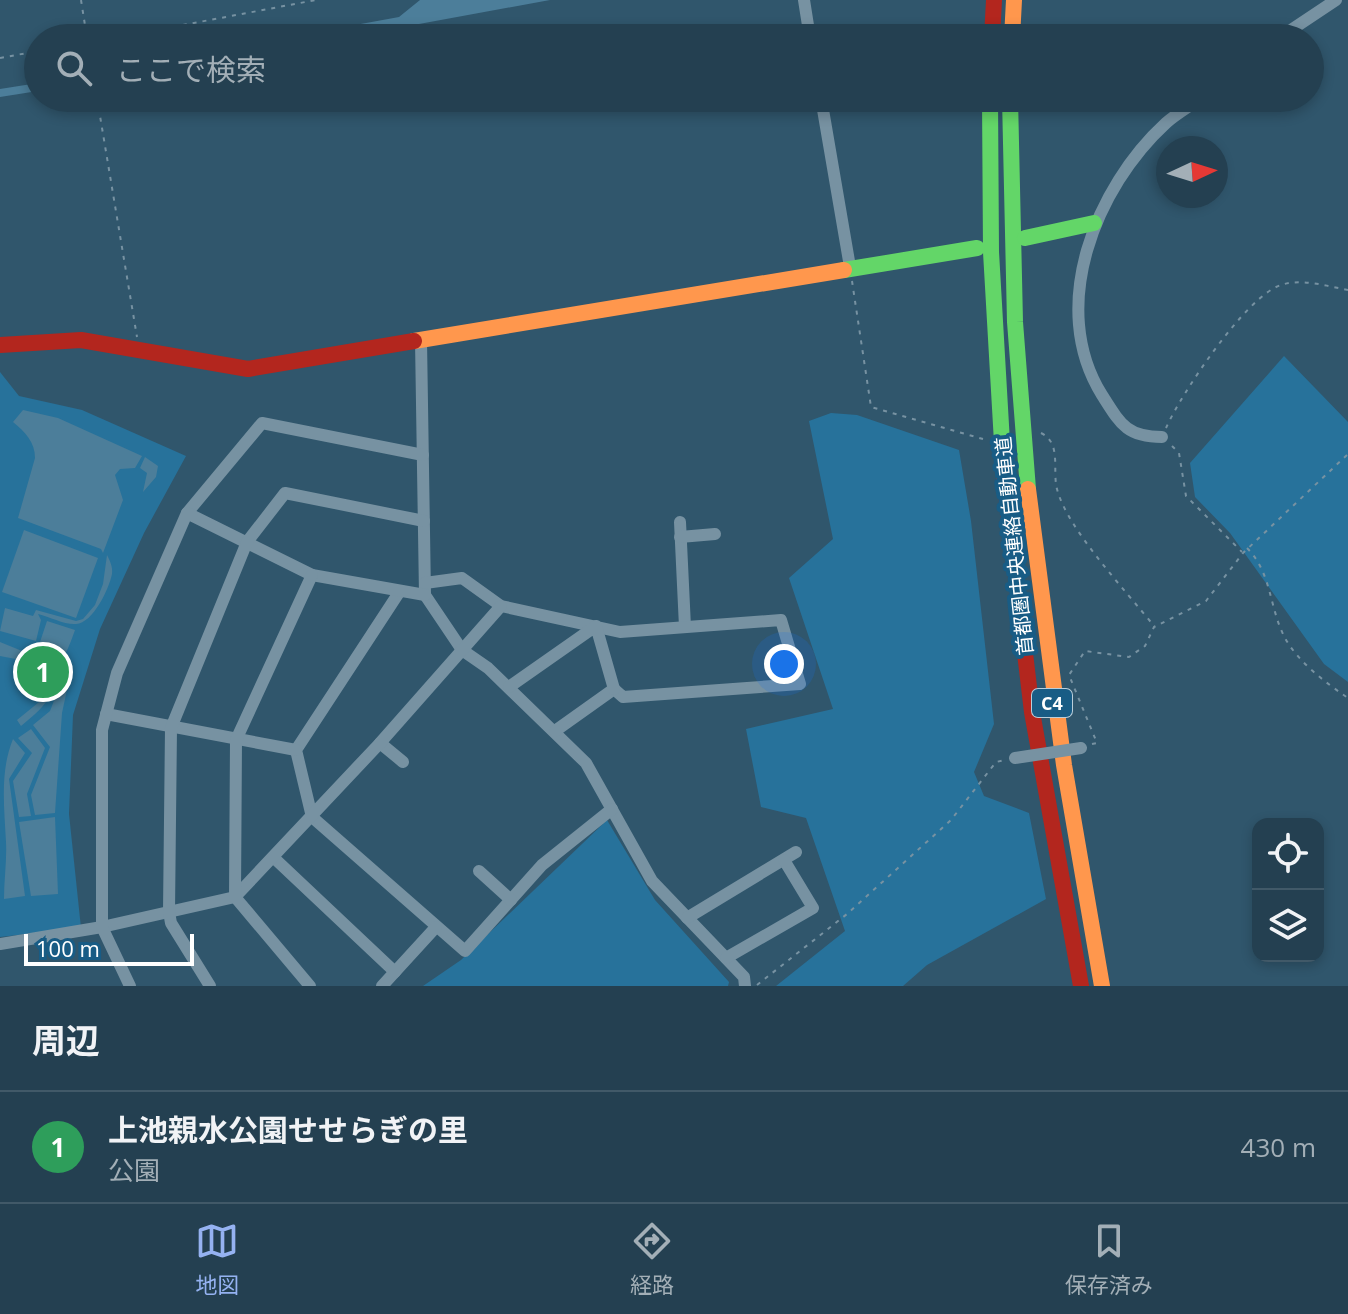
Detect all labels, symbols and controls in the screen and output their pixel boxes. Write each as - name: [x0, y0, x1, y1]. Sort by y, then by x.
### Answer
- search box: [24, 24, 1324, 112]
- icon: search: [52, 46, 96, 90]
- text: ここで検索: [116, 49, 266, 90]
- north arrow: [1156, 136, 1228, 208]
- street label: 首都圏中央連絡自動車道: [989, 435, 1039, 657]
- pin: 1: [17, 642, 69, 702]
- your location: [764, 644, 804, 684]
- road number: C4: [1032, 689, 1072, 717]
- map controls: [1252, 818, 1324, 962]
- button: locate: [1252, 818, 1324, 890]
- button: layers: [1252, 890, 1324, 962]
- scale bar: [24, 930, 194, 966]
- text: 100 m: [36, 933, 100, 963]
- text: 周辺: [32, 1017, 100, 1063]
- text: 上池親水公園せせらぎの里: [108, 1109, 468, 1150]
- text: 1: [51, 1129, 65, 1165]
- text: 430 m: [1241, 1129, 1316, 1165]
- text: 公園: [108, 1152, 160, 1188]
- tab: 地図: [195, 1219, 239, 1299]
- tab: 経路: [630, 1219, 674, 1299]
- tab: 保存済み: [1065, 1219, 1153, 1299]

